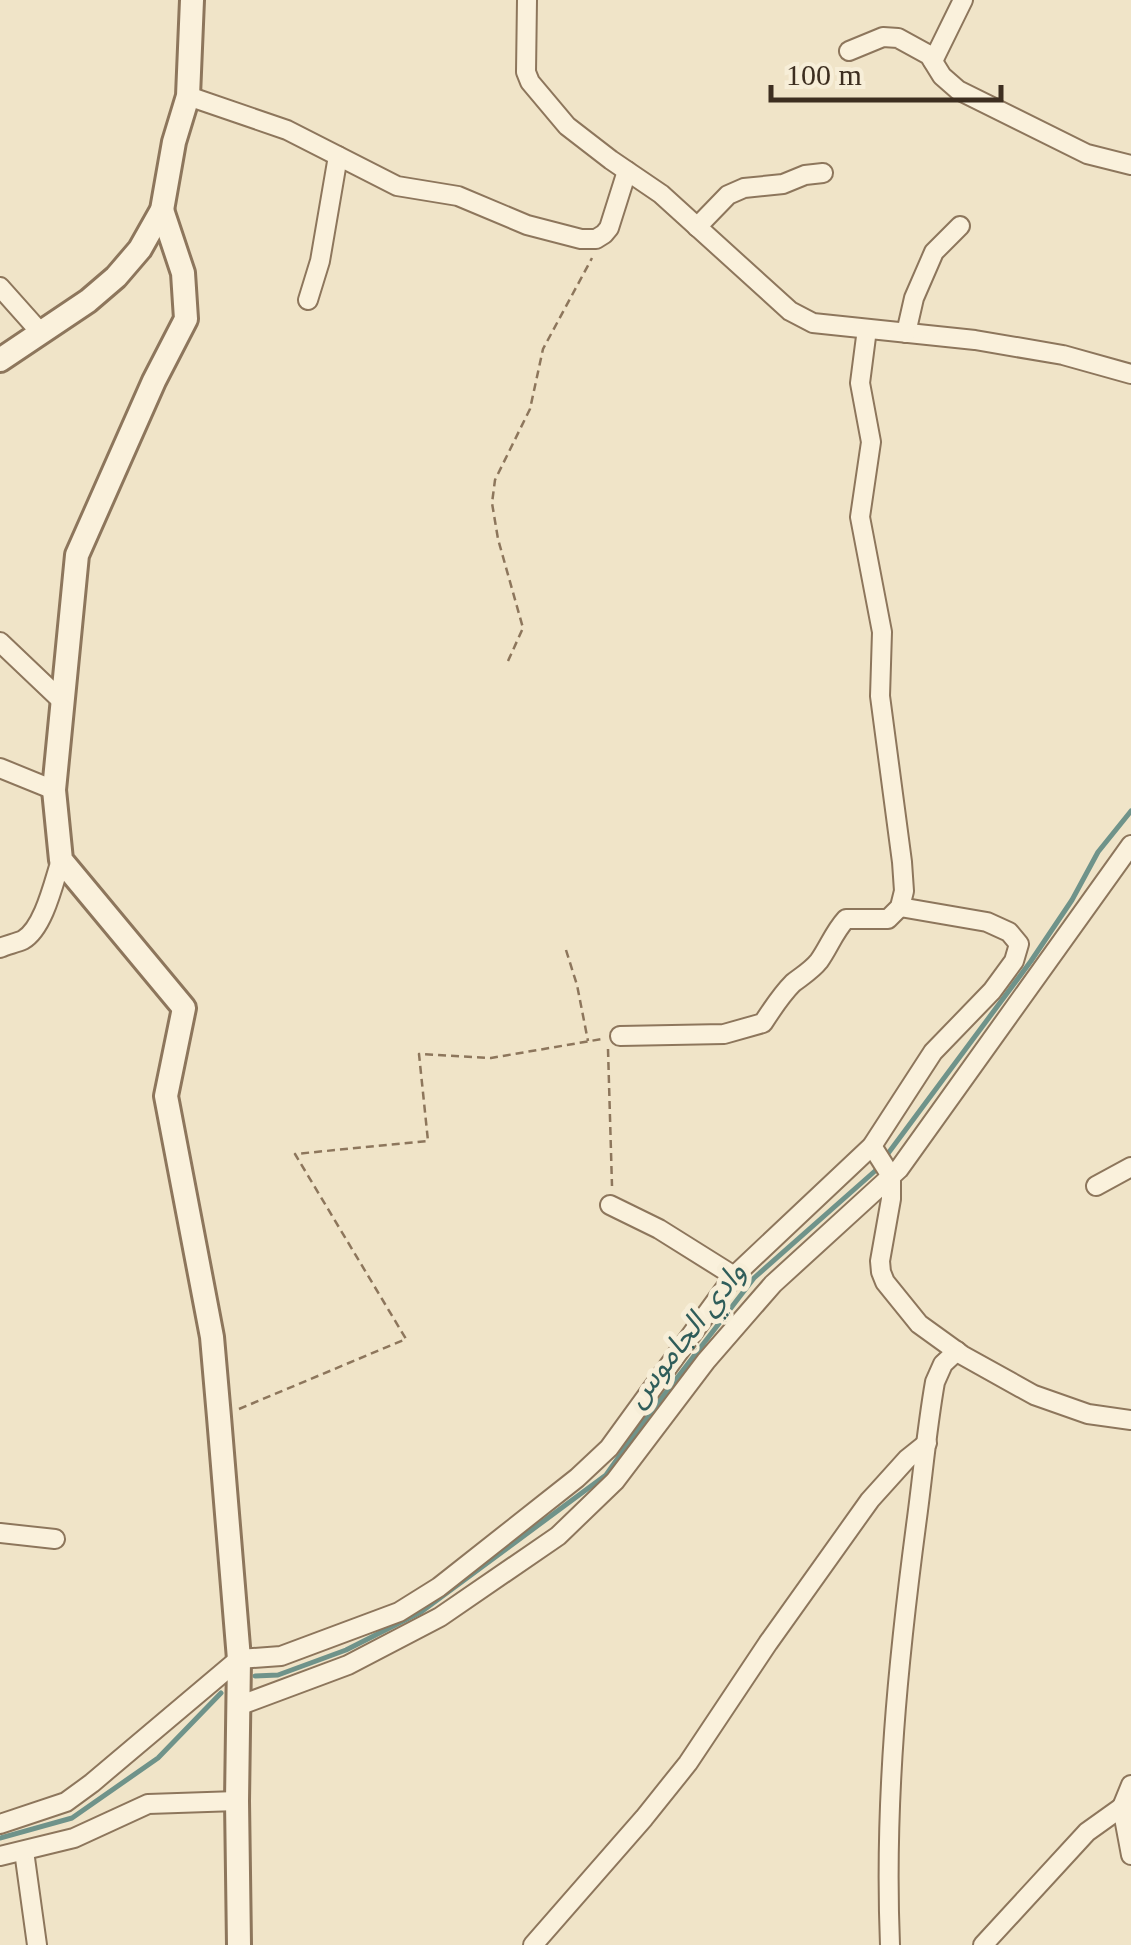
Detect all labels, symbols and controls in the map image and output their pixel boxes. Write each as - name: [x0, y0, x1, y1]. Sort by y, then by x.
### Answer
- scale bar: [771, 40, 1001, 102]
- text: 100 m: [786, 58, 862, 91]
- water label: وادي الجاموس: [618, 1255, 757, 1417]

